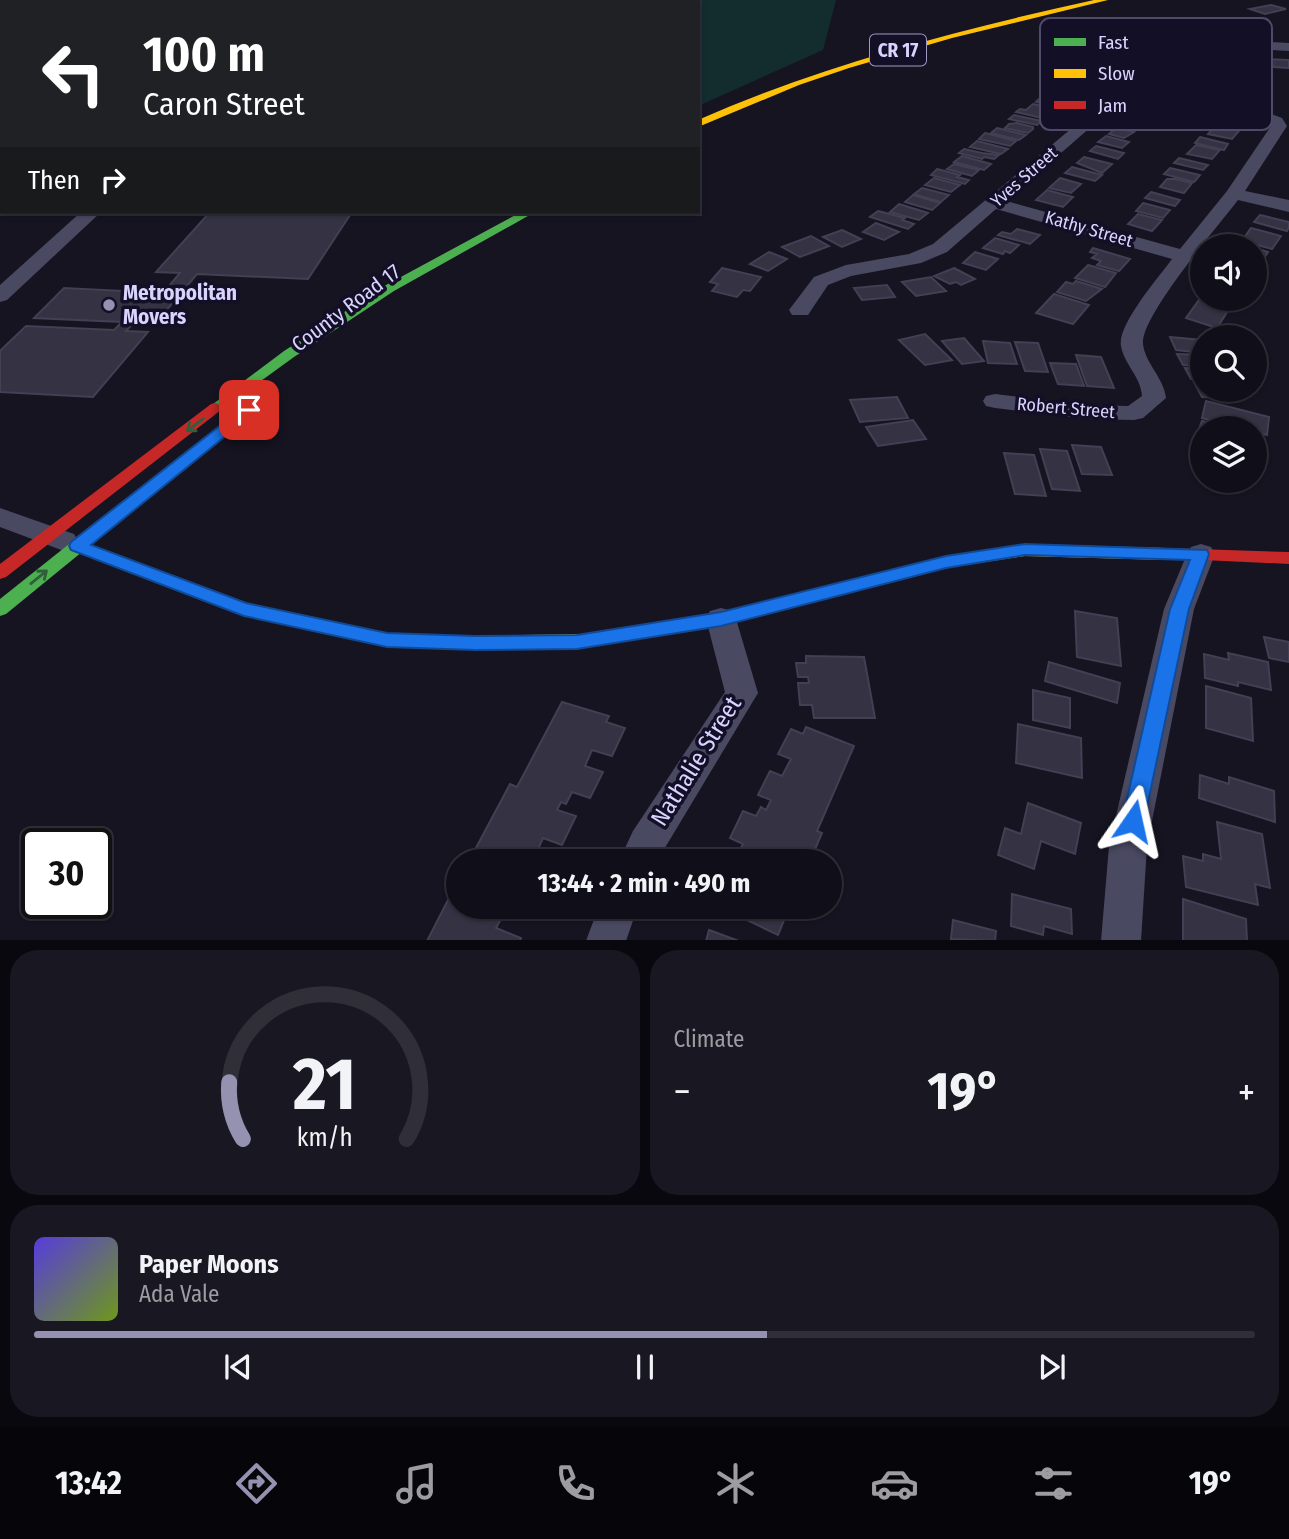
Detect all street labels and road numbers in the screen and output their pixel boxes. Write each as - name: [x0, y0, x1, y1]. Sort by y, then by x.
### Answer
- road number: CR 17: [870, 34, 926, 66]
- street label: Yves Street: [986, 142, 1062, 212]
- street label: Kathy Street: [1043, 206, 1135, 252]
- street label: County Road 17: [286, 259, 406, 357]
- street label: Robert Street: [1016, 393, 1116, 423]
- street label: Nathalie Street: [645, 691, 747, 831]

